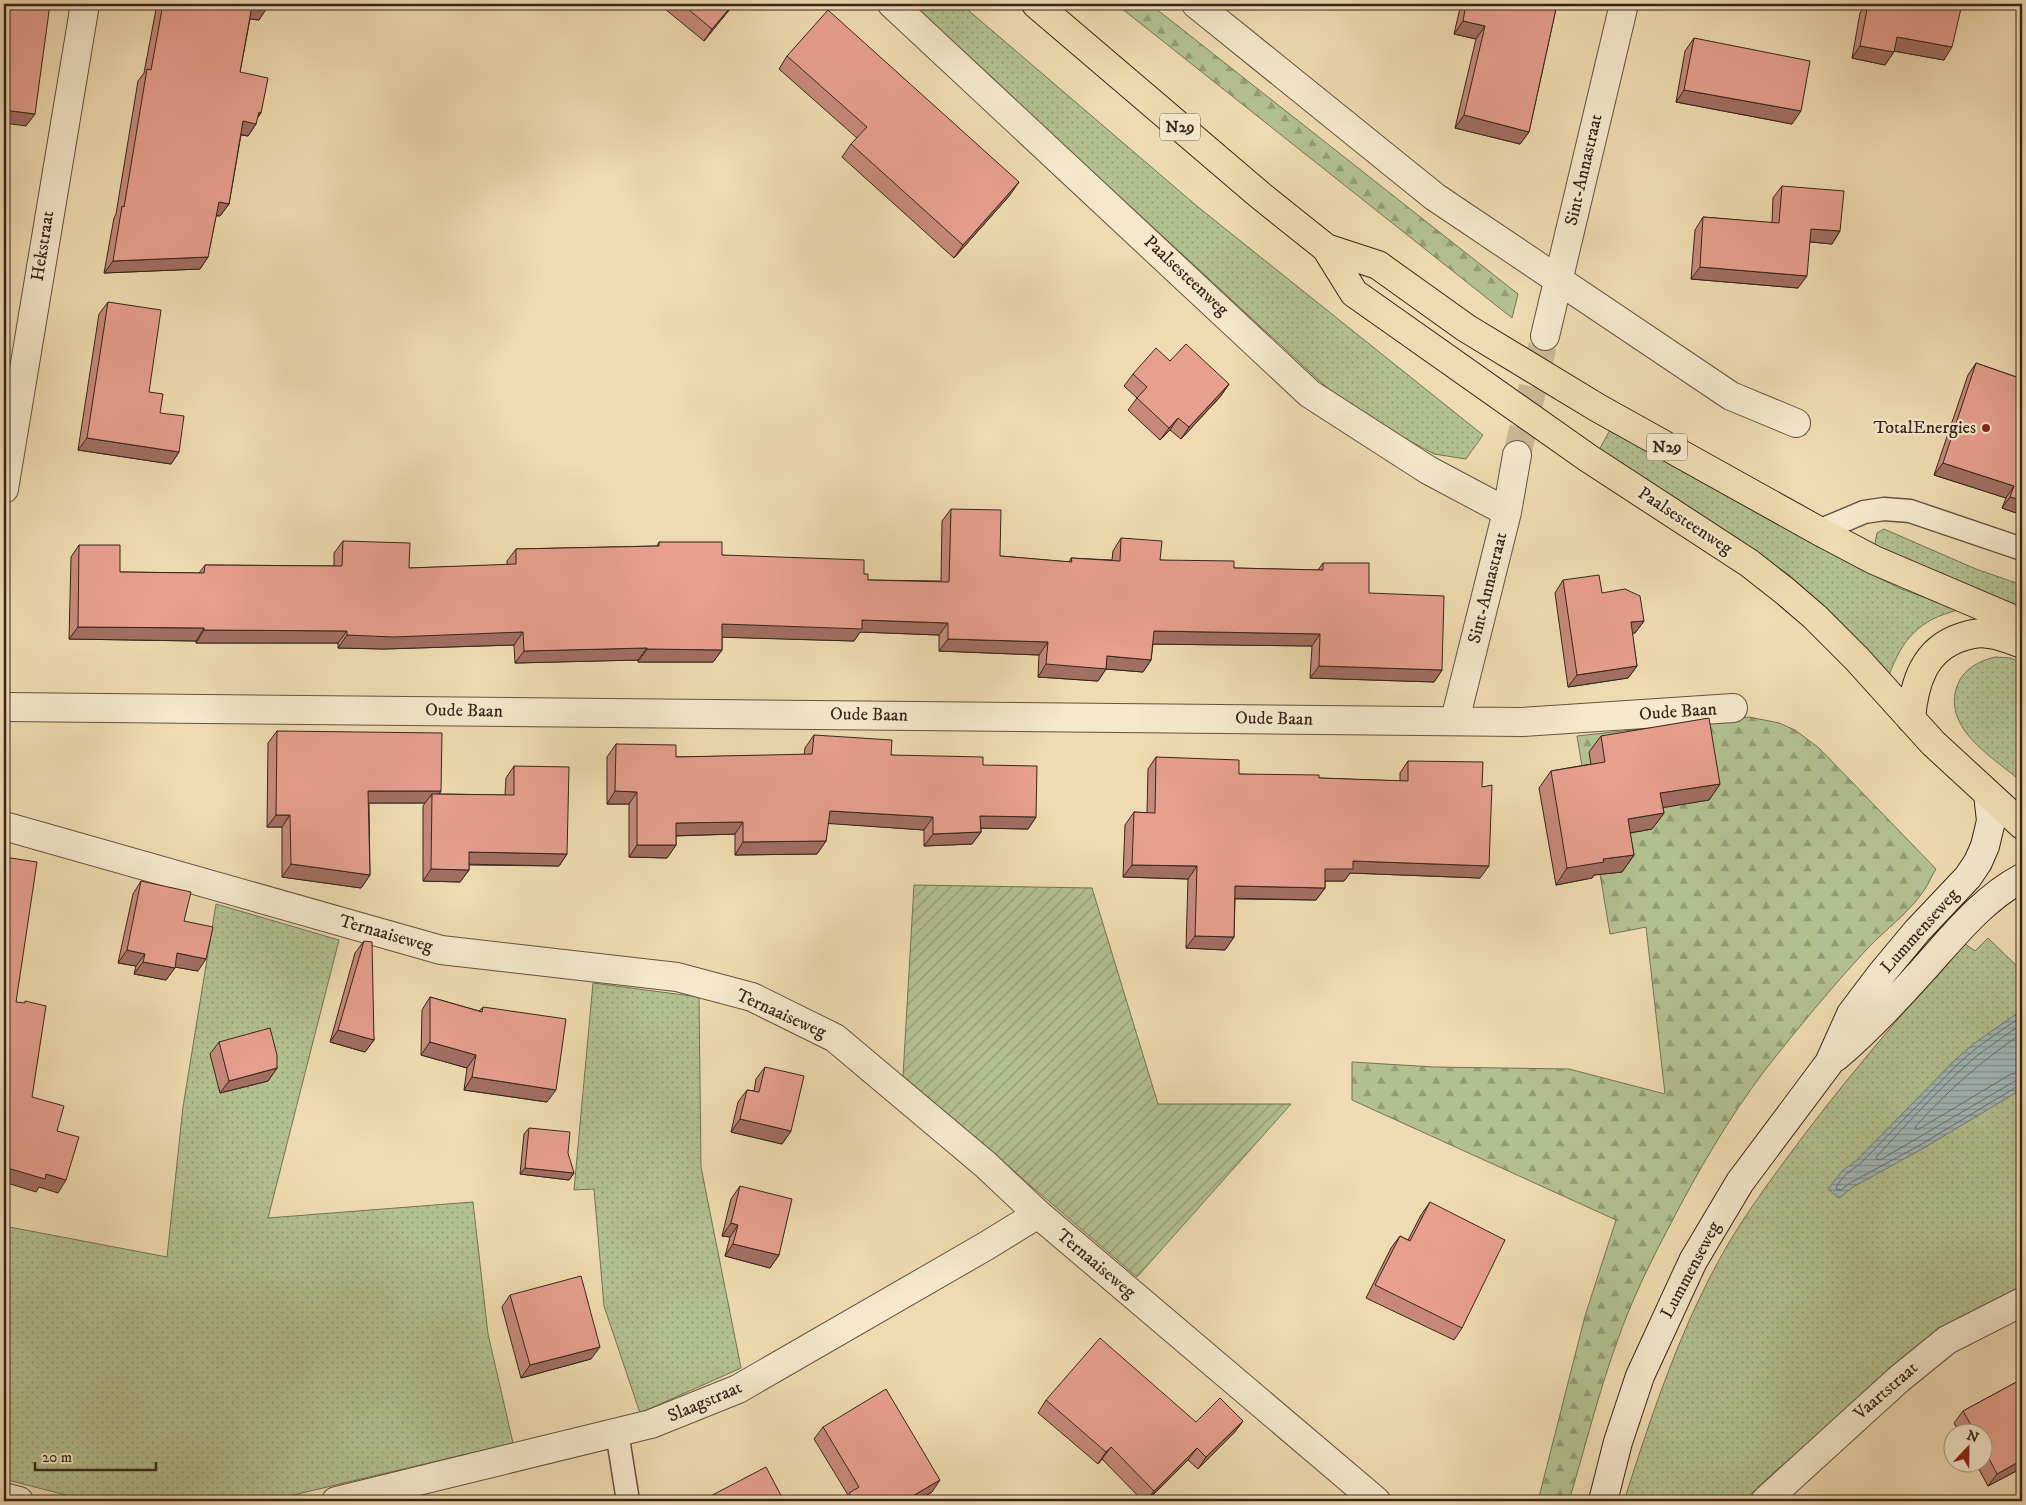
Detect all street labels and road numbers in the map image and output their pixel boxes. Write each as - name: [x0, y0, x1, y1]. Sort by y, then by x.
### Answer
- street label: Sint-Annastraat: [1560, 112, 1608, 228]
- road number: N29: [1160, 114, 1200, 140]
- street label: Hekstraat: [27, 209, 59, 283]
- street label: Paalsesteenweg: [1139, 231, 1233, 321]
- road number: N29: [1647, 434, 1687, 461]
- street label: Paalsesteenweg: [1634, 482, 1737, 560]
- street label: Sint-Annastraat: [1464, 530, 1513, 646]
- street label: Oude Baan: [1638, 698, 1718, 726]
- street label: Oude Baan: [425, 699, 504, 723]
- street label: Oude Baan: [830, 703, 909, 727]
- street label: Oude Baan: [1235, 707, 1314, 731]
- street label: Lummenseweg: [1876, 884, 1964, 978]
- street label: Ternaaiseweg: [337, 910, 436, 958]
- street label: Ternaaiseweg: [732, 984, 830, 1044]
- street label: Lummenseweg: [1656, 1218, 1726, 1322]
- street label: Ternaaiseweg: [1052, 1225, 1140, 1304]
- street label: Vaartstraat: [1849, 1357, 1923, 1425]
- street label: Slaagstraat: [665, 1376, 746, 1427]

